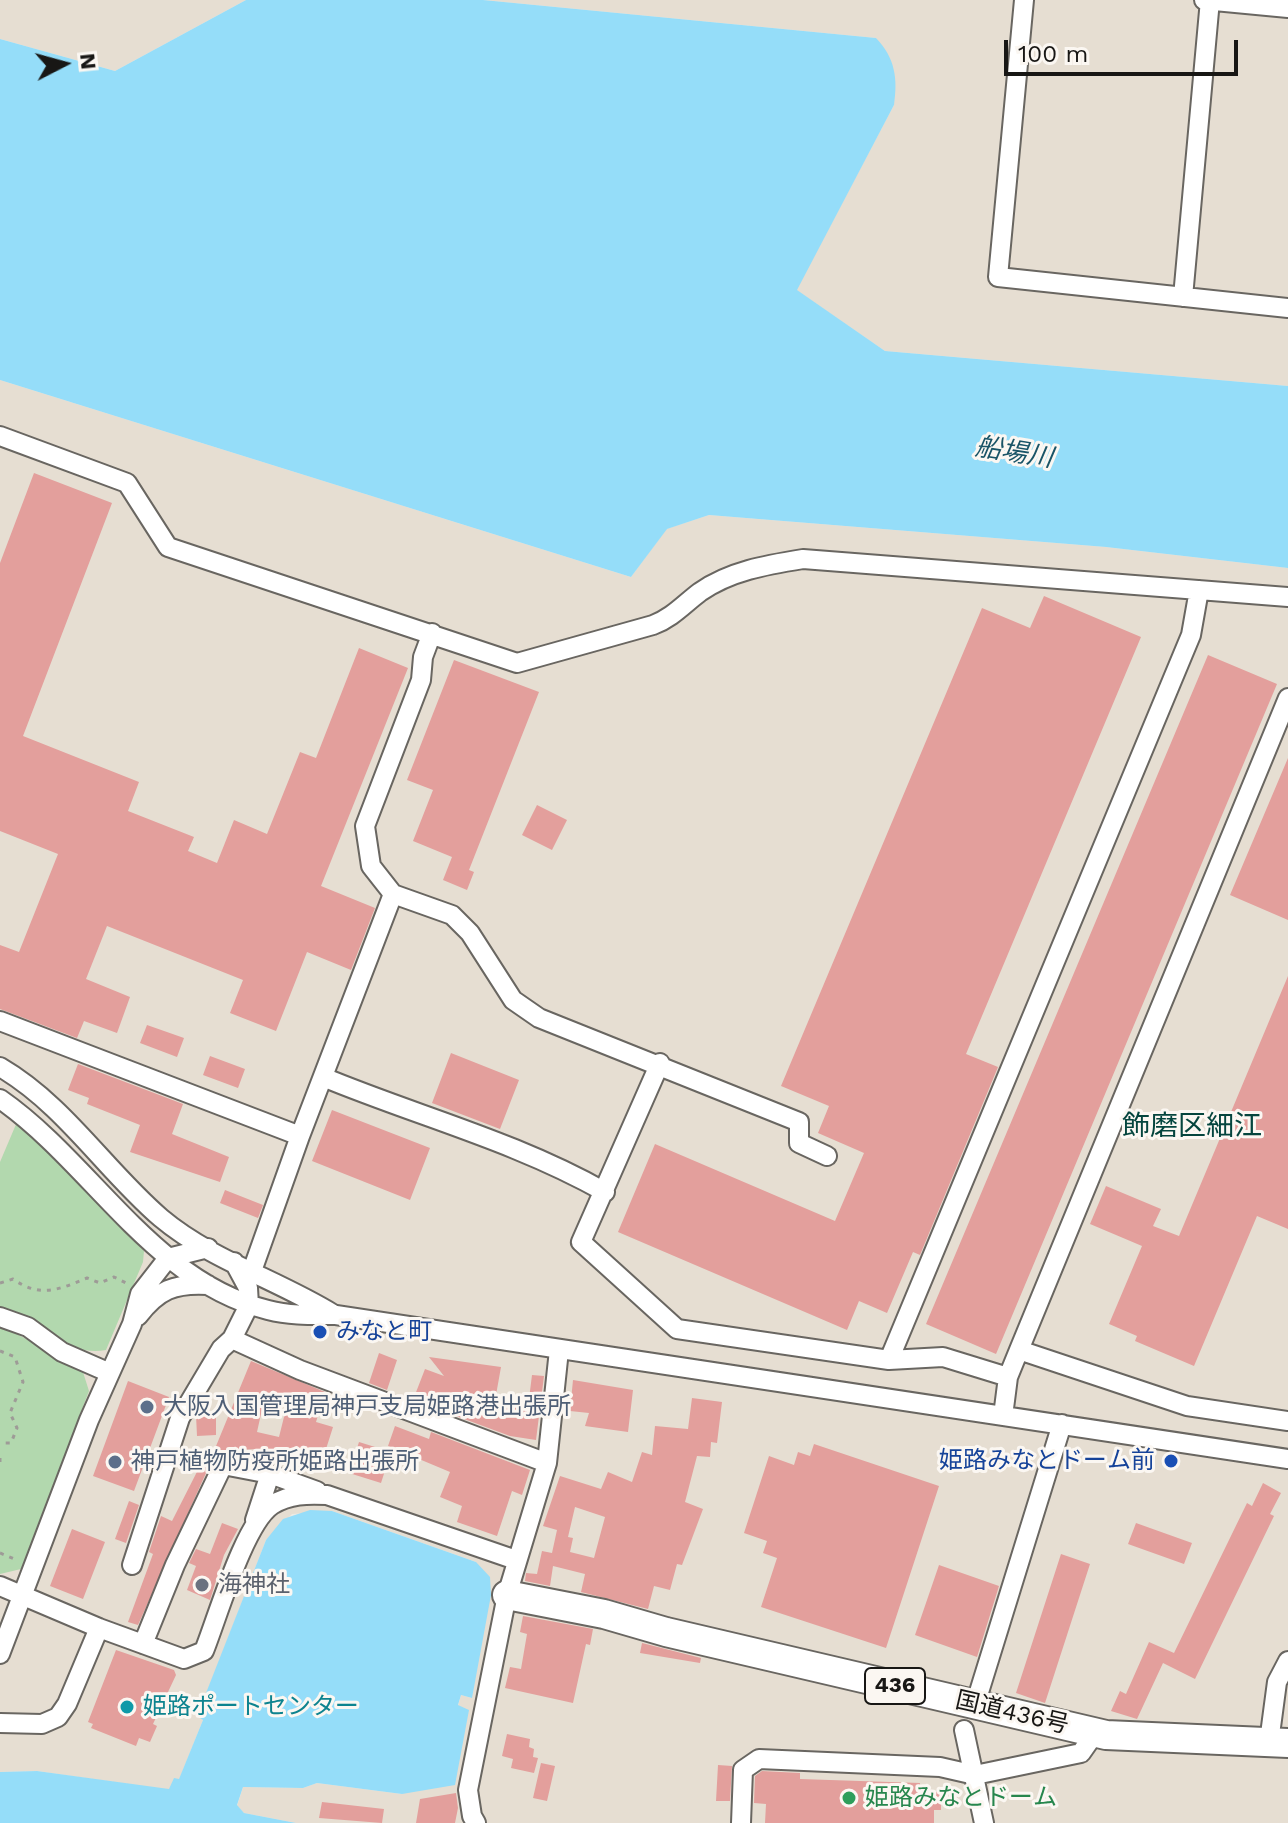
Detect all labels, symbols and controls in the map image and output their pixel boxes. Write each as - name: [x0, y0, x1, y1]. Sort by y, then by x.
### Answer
- north arrow: [24, 24, 104, 104]
- scale bar: [1008, 24, 1242, 74]
- text: 100 m: [1018, 40, 1088, 68]
- text: N: [75, 52, 102, 71]
- water label: 船場川: [973, 431, 1055, 475]
- district label: 飾磨区細江: [1122, 1110, 1262, 1144]
- place label: みなと町: [336, 1318, 432, 1346]
- marker: みなと町: [311, 1323, 329, 1341]
- place label: 大阪入国管理局神戸支局姫路港出張所: [163, 1393, 571, 1421]
- marker: 大阪入国管理局神戸支局姫路港出張所: [138, 1398, 156, 1416]
- place label: 姫路みなとドーム前: [939, 1447, 1155, 1475]
- place label: 神戸植物防疫所姫路出張所: [131, 1448, 419, 1476]
- marker: 姫路みなとドーム前: [1162, 1452, 1180, 1470]
- marker: 神戸植物防疫所姫路出張所: [106, 1453, 124, 1471]
- place label: 海神社: [218, 1571, 290, 1599]
- marker: 海神社: [193, 1576, 211, 1594]
- road number: 436: [865, 1668, 925, 1704]
- street label: 国道436号: [953, 1686, 1071, 1740]
- place label: 姫路ポートセンター: [143, 1693, 359, 1721]
- marker: 姫路ポートセンター: [118, 1698, 136, 1716]
- place label: 姫路みなとドーム: [865, 1784, 1057, 1812]
- marker: 姫路みなとドーム: [840, 1789, 858, 1807]

